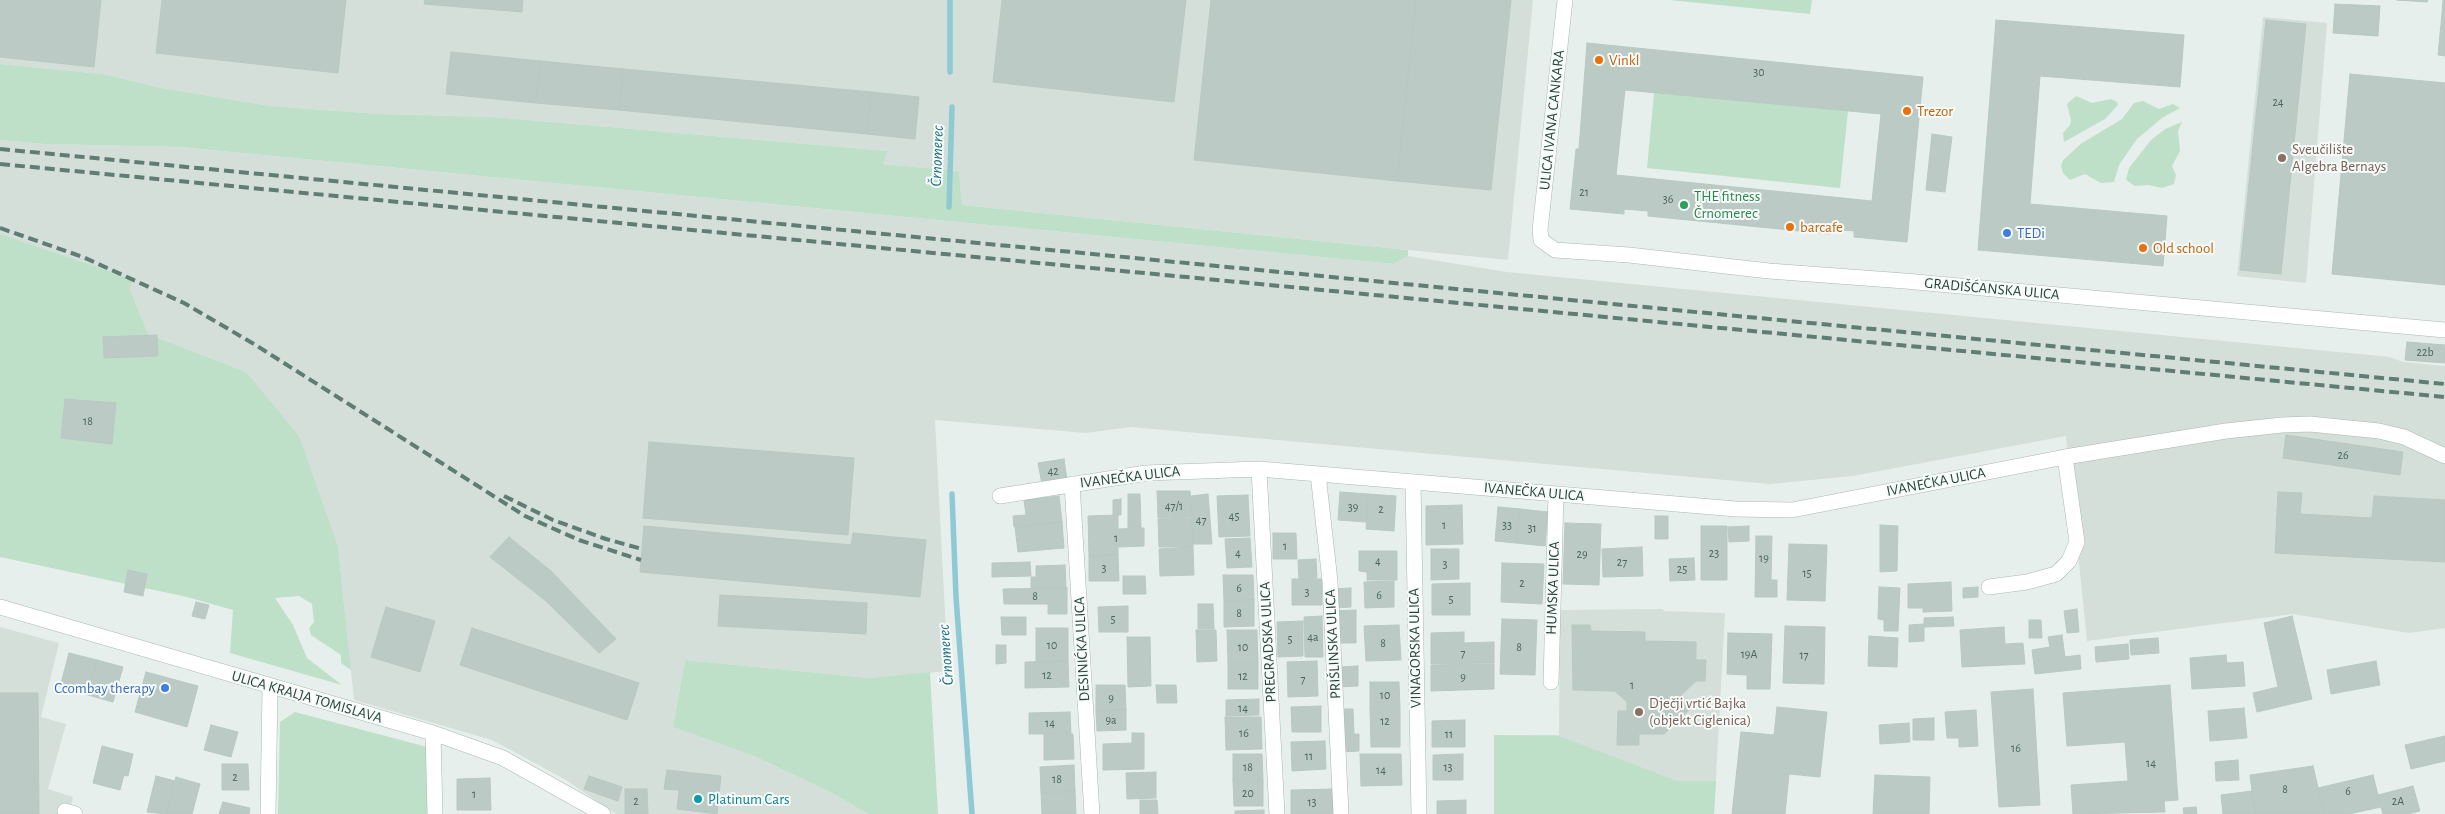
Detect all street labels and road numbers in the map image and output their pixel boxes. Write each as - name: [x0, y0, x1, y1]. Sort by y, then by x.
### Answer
- street label: ULICA IVANA CANKARA: [1536, 49, 1568, 191]
- street label: GRADIŠĆANSKA ULICA: [1924, 274, 2060, 304]
- street label: IVANEČKA ULICA: [1079, 462, 1181, 492]
- street label: IVANEČKA ULICA: [1885, 464, 1987, 500]
- street label: IVANEČKA ULICA: [1483, 479, 1585, 505]
- street label: HUMSKA ULICA: [1542, 541, 1564, 635]
- street label: PREGRADSKA ULICA: [1256, 581, 1280, 703]
- street label: VINAGORSKA ULICA: [1405, 588, 1425, 708]
- street label: PRIŠLINSKA ULICA: [1321, 589, 1345, 699]
- street label: DESINIĆKA ULICA: [1070, 596, 1094, 702]
- street label: ULICA KRALJA TOMISLAVA: [229, 667, 385, 727]

